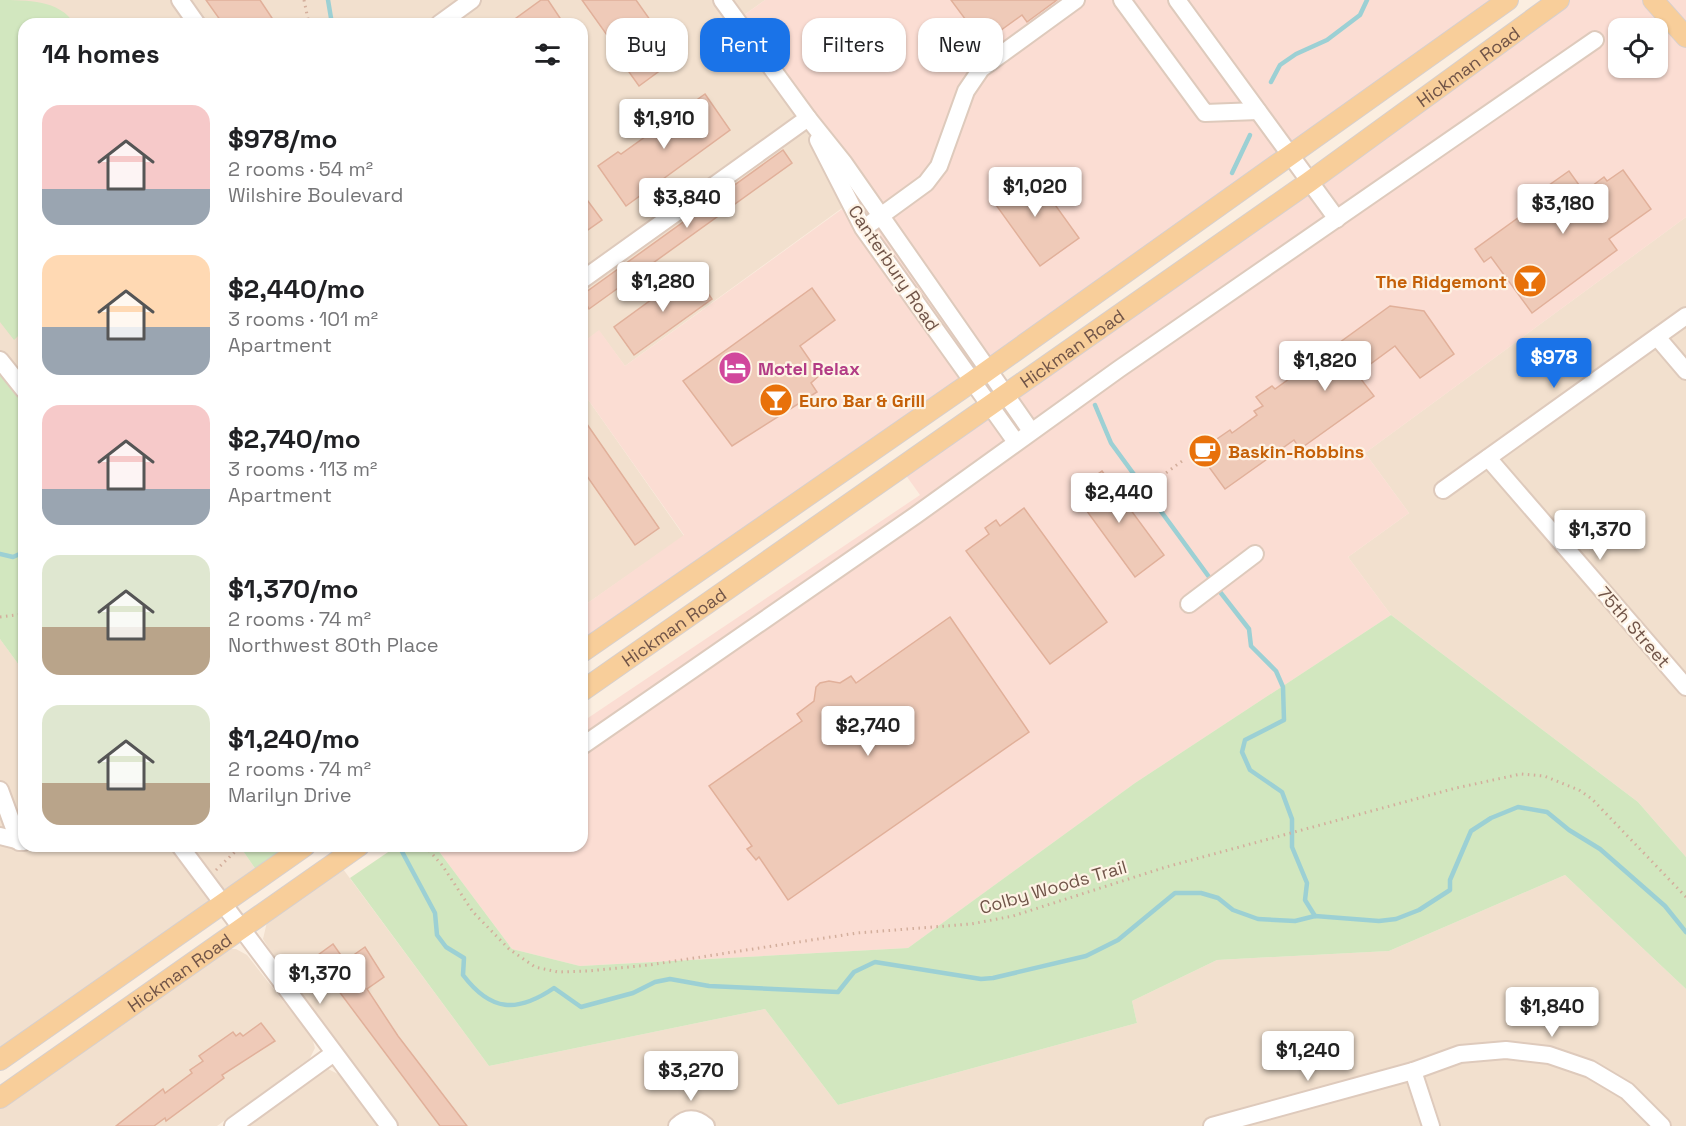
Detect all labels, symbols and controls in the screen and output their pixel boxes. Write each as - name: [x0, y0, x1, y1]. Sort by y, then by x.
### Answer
- chip: Buy: [606, 18, 688, 72]
- chip: Rent: [700, 18, 790, 72]
- chip: Filters: [802, 18, 906, 72]
- chip: New: [918, 18, 1003, 72]
- map controls: [1608, 18, 1668, 78]
- button: locate: [1608, 18, 1668, 78]
- street label: Hickman Road: [1412, 21, 1524, 112]
- text: 14 homes: [42, 37, 160, 71]
- icon: filters: [531, 38, 564, 71]
- pin: $1,910: [615, 99, 713, 150]
- text: $1,910: [633, 105, 695, 131]
- text: $978/mo: [228, 122, 338, 156]
- icon: home: [90, 129, 162, 201]
- text: 2 rooms · 54 m²: [228, 156, 373, 182]
- pin: $1,020: [986, 167, 1084, 218]
- text: $1,020: [1003, 173, 1067, 199]
- pin: $3,840: [638, 178, 736, 229]
- text: Wilshire Boulevard: [228, 182, 403, 208]
- text: $3,840: [653, 184, 721, 210]
- pin: $3,180: [1514, 184, 1612, 235]
- text: $3,180: [1531, 190, 1595, 216]
- street label: Canterbury Road: [843, 201, 945, 335]
- pin: $1,280: [614, 262, 712, 313]
- bar icon: The Ridgemont: [1512, 263, 1548, 299]
- text: $1,280: [631, 268, 695, 294]
- place label: The Ridgemont: [1375, 270, 1507, 293]
- text: $2,440/mo: [228, 272, 365, 306]
- icon: home: [90, 279, 162, 351]
- street label: Hickman Road: [1015, 304, 1129, 393]
- text: 3 rooms · 101 m²: [228, 306, 378, 332]
- text: Apartment: [228, 332, 332, 358]
- pin: $978: [1518, 338, 1590, 389]
- pin: $1,820: [1276, 341, 1374, 392]
- text: $978: [1530, 344, 1578, 370]
- text: $1,820: [1293, 347, 1357, 373]
- hotel icon: Motel Relax: [717, 350, 753, 386]
- place label: Motel Relax: [758, 357, 860, 380]
- bar icon: Euro Bar & Grill: [758, 382, 794, 418]
- place label: Euro Bar & Grill: [799, 389, 925, 412]
- text: $2,740/mo: [228, 422, 361, 456]
- icon: home: [90, 429, 162, 501]
- cafe icon: Baskin-Robbins: [1187, 433, 1223, 469]
- place label: Baskin-Robbins: [1228, 440, 1364, 463]
- text: 3 rooms · 113 m²: [228, 456, 377, 482]
- pin: $2,440: [1070, 473, 1168, 524]
- text: $2,440: [1085, 479, 1153, 505]
- text: Apartment: [228, 482, 332, 508]
- pin: $1,370: [1551, 510, 1649, 561]
- text: $1,370: [1568, 516, 1632, 542]
- text: $1,370/mo: [228, 572, 358, 606]
- icon: home: [90, 579, 162, 651]
- street label: Hickman Road: [617, 582, 730, 671]
- street label: 75th Street: [1593, 582, 1675, 672]
- text: 2 rooms · 74 m²: [228, 606, 371, 632]
- text: Northwest 80th Place: [228, 632, 439, 658]
- pin: $2,740: [819, 706, 917, 757]
- text: $2,740: [835, 712, 901, 738]
- text: $1,240/mo: [228, 722, 360, 756]
- icon: home: [90, 729, 162, 801]
- text: 2 rooms · 74 m²: [228, 756, 371, 782]
- text: Marilyn Drive: [228, 782, 352, 808]
- street label: Colby Woods Trail: [977, 855, 1129, 919]
- street label: Hickman Road: [123, 928, 236, 1017]
- pin: $1,370: [271, 954, 369, 1005]
- text: $1,370: [288, 960, 352, 986]
- pin: $1,840: [1503, 987, 1601, 1038]
- text: $1,840: [1520, 993, 1584, 1019]
- pin: $1,240: [1259, 1031, 1357, 1082]
- text: $1,240: [1276, 1037, 1340, 1063]
- pin: $3,270: [642, 1051, 740, 1102]
- text: $3,270: [658, 1057, 724, 1083]

